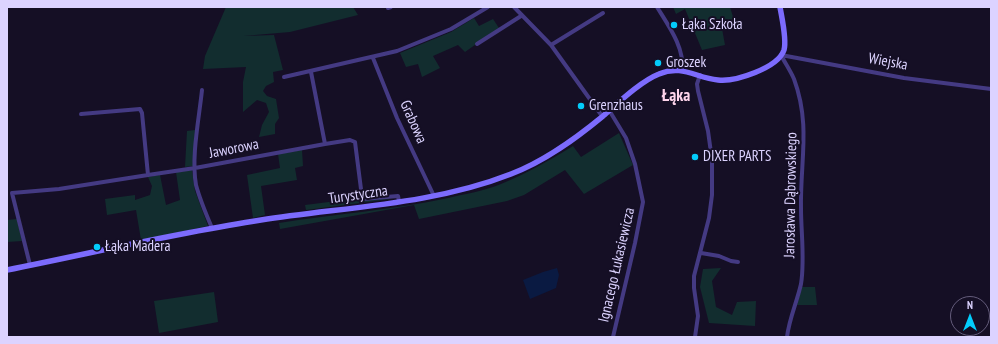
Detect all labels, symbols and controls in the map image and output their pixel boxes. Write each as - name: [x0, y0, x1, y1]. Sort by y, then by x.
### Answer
- place label: Łąka Szkoła: [682, 16, 743, 34]
- marker: Łąka Szkoła: [669, 20, 679, 30]
- street label: Wiejska: [867, 50, 909, 74]
- place label: Groszek: [666, 54, 706, 72]
- marker: Groszek: [653, 58, 663, 68]
- district label: Łąka: [662, 86, 690, 106]
- place label: Grenzhaus: [589, 97, 643, 115]
- street label: Grabowa: [396, 98, 430, 146]
- marker: Grenzhaus: [576, 101, 586, 111]
- street label: Jarosława Dąbrowskiego: [781, 132, 801, 258]
- street label: Jaworowa: [208, 135, 260, 163]
- place label: DIXER PARTS: [703, 148, 771, 166]
- marker: DIXER PARTS: [690, 152, 700, 162]
- street label: Turystyczna: [327, 182, 389, 208]
- street label: Ignacego Łukasiewicza: [595, 206, 639, 324]
- place label: Łąka Madera: [105, 238, 170, 256]
- marker: Łąka Madera: [92, 242, 102, 252]
- north arrow: [950, 296, 990, 336]
- text: N: [967, 298, 973, 312]

